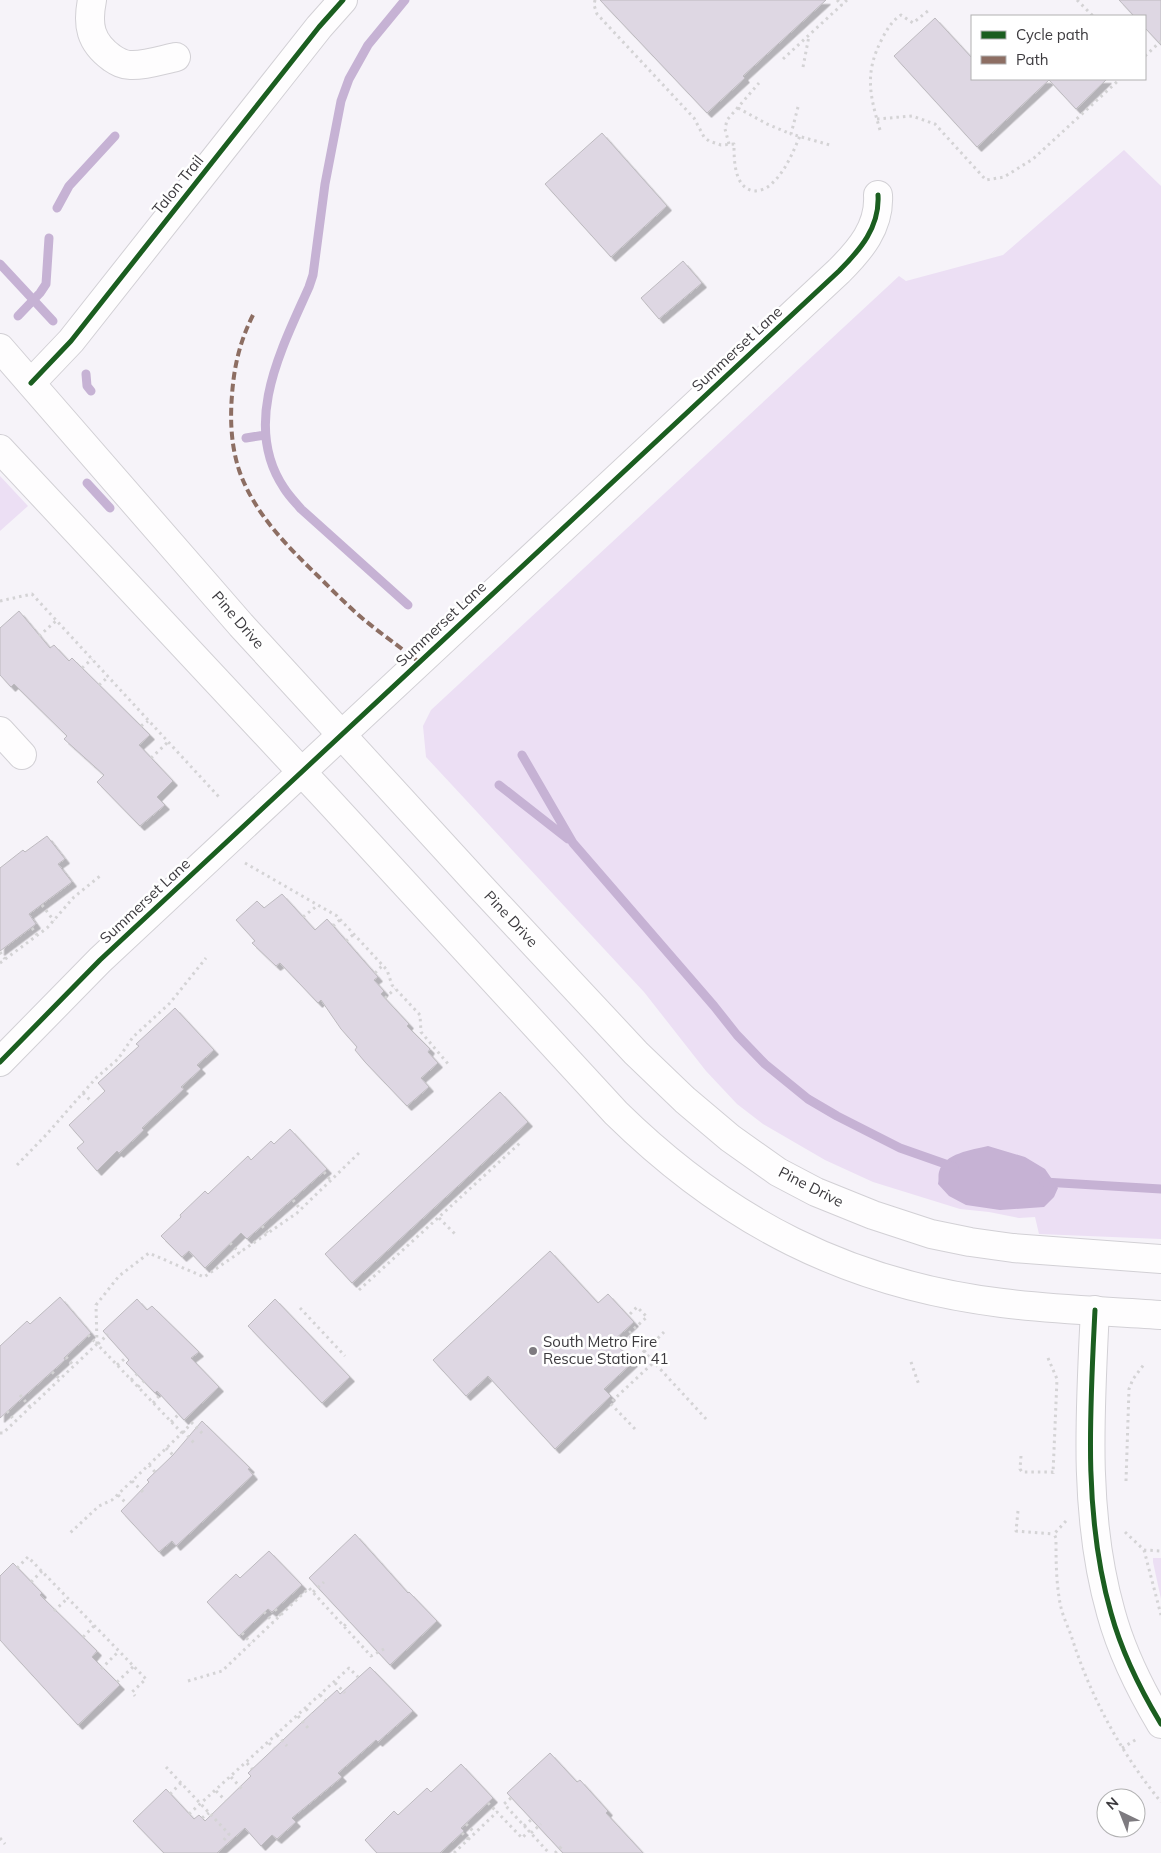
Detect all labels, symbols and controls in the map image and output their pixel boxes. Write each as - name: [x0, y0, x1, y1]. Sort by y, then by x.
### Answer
- legend: [971, 15, 1146, 80]
- text: Cycle path: [1016, 25, 1089, 44]
- text: Path: [1016, 50, 1048, 69]
- street label: Talon Trail: [148, 151, 207, 218]
- street label: Summerset Lane: [687, 302, 786, 395]
- street label: Summerset Lane: [391, 577, 490, 670]
- street label: Pine Drive: [208, 587, 269, 652]
- street label: Summerset Lane: [95, 854, 194, 947]
- street label: Pine Drive: [480, 886, 542, 951]
- street label: Pine Drive: [776, 1162, 847, 1211]
- place label: South Metro Fire Rescue Station 41: [543, 1332, 669, 1368]
- marker: South Metro Fire Rescue Station 41: [527, 1345, 539, 1357]
- north arrow: [1096, 1788, 1146, 1838]
- text: N: [1102, 1793, 1122, 1814]

